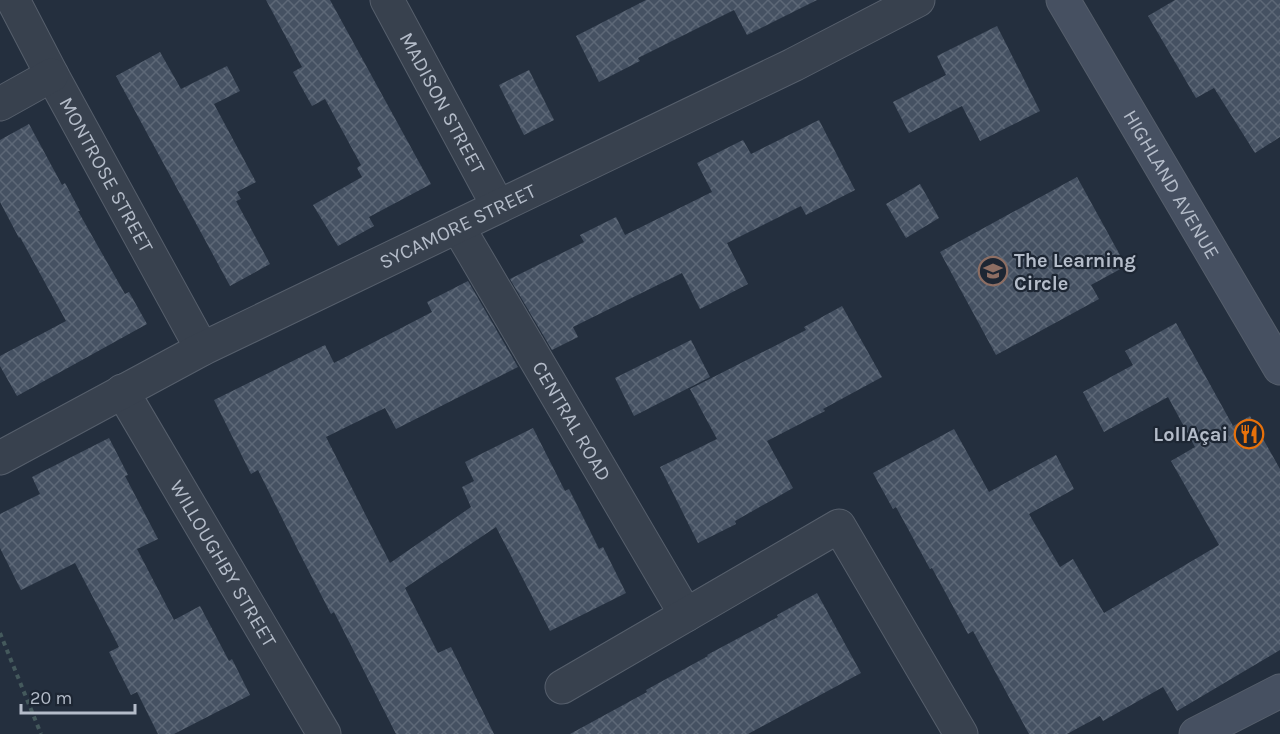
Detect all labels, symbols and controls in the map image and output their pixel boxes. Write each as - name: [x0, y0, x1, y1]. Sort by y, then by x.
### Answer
- street label: MADISON STREET: [395, 28, 490, 178]
- street label: MONTROSE STREET: [54, 93, 158, 256]
- street label: HIGHLAND AVENUE: [1118, 106, 1224, 263]
- street label: SYCAMORE STREET: [376, 179, 540, 274]
- place label: The Learning Circle: [1014, 249, 1136, 295]
- school or university icon: The Learning Circle: [977, 255, 1009, 287]
- street label: CENTRAL ROAD: [527, 357, 616, 485]
- restaurant icon: LollAçai: [1233, 418, 1265, 450]
- place label: LollAçai: [1153, 423, 1228, 446]
- street label: WILLOUGHBY STREET: [165, 476, 281, 651]
- scale bar: [21, 677, 135, 715]
- text: 20 m: [30, 687, 72, 709]

